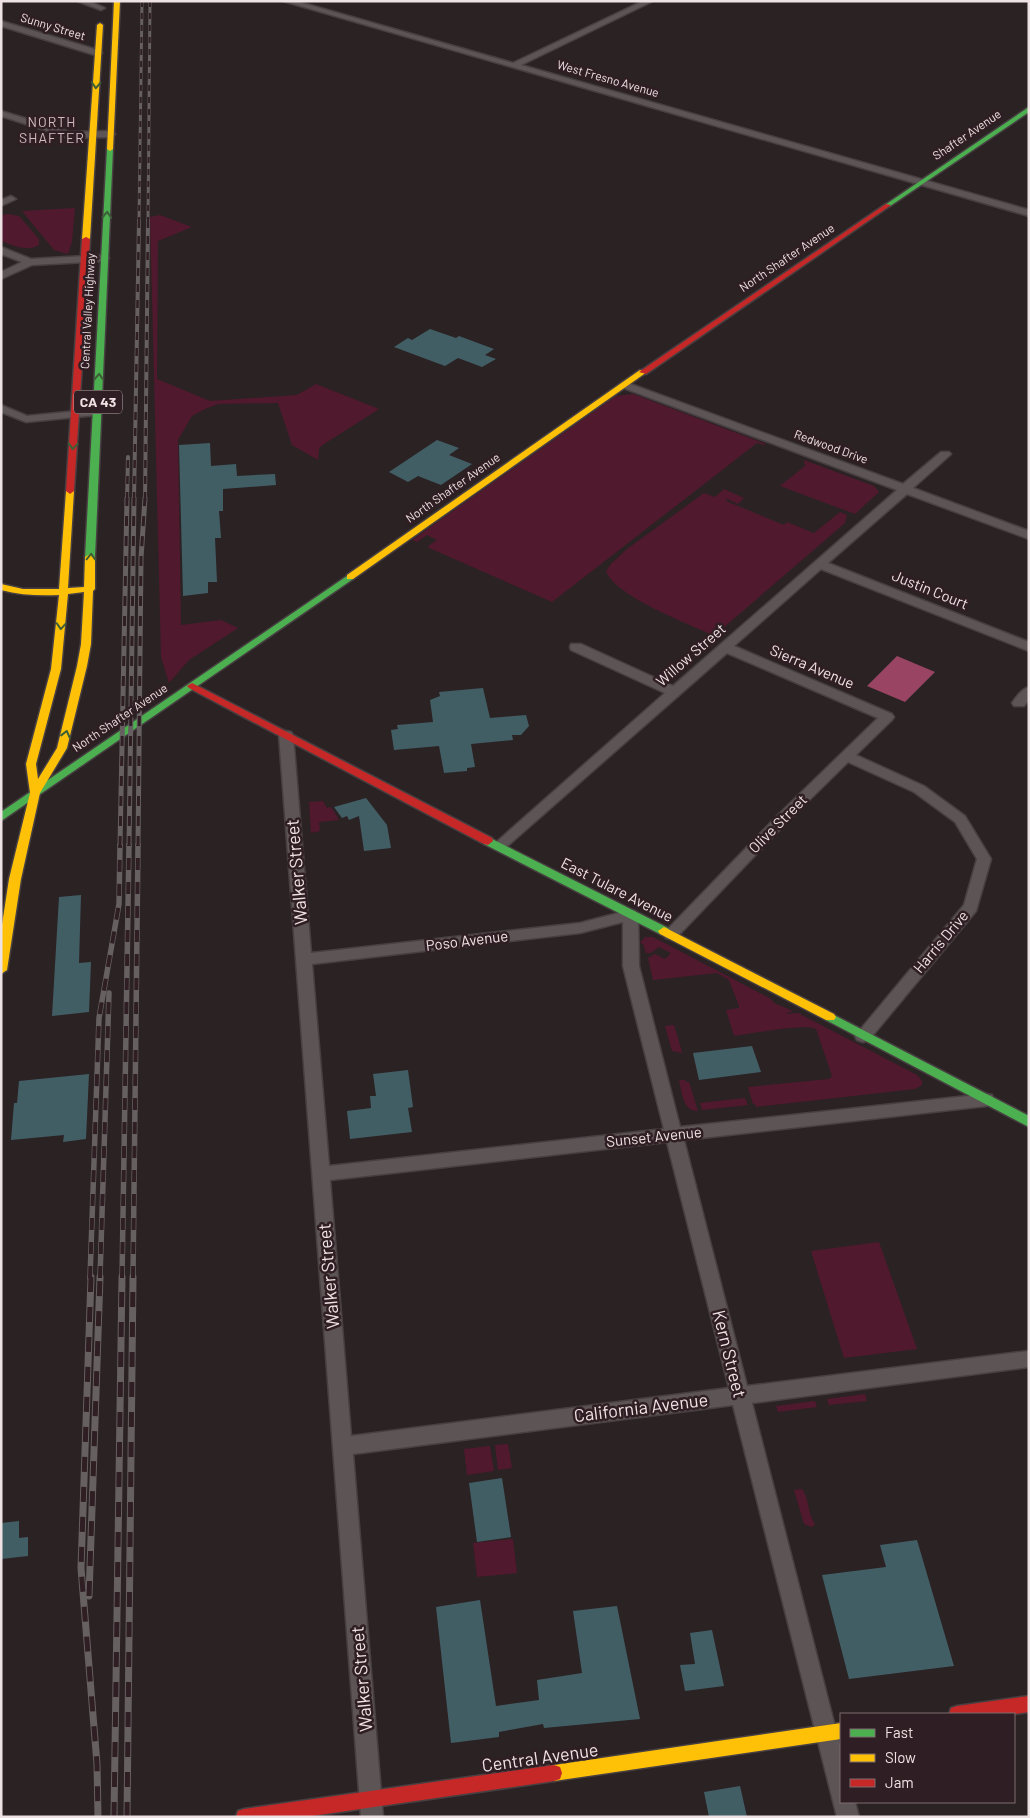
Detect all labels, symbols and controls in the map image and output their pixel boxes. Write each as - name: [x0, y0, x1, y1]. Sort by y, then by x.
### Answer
- street label: Sunny Street: [19, 10, 87, 43]
- street label: West Fresno Avenue: [556, 57, 661, 99]
- one-way arrow: [90, 81, 101, 89]
- street label: Shafter Avenue: [930, 106, 1003, 162]
- district label: NORTH SHAFTER: [19, 113, 85, 146]
- one-way arrow: [101, 210, 112, 218]
- street label: North Shafter Avenue: [736, 220, 837, 294]
- street label: Central Valley Highway: [77, 252, 97, 369]
- one-way arrow: [93, 373, 104, 381]
- road number: CA 43: [74, 391, 122, 414]
- street label: Redwood Drive: [793, 426, 870, 466]
- one-way arrow: [68, 442, 79, 450]
- street label: North Shafter Avenue: [403, 449, 502, 525]
- one-way arrow: [86, 552, 96, 560]
- street label: Justin Court: [890, 566, 971, 613]
- street label: Willow Street: [652, 619, 729, 689]
- one-way arrow: [56, 622, 67, 630]
- street label: Sierra Avenue: [768, 640, 857, 692]
- street label: North Shafter Avenue: [69, 680, 170, 754]
- one-way arrow: [60, 731, 70, 739]
- street label: Olive Street: [744, 790, 810, 856]
- street label: Walker Street: [280, 818, 312, 926]
- street label: East Tulare Avenue: [558, 853, 677, 925]
- street label: Harris Drive: [909, 907, 972, 976]
- street label: Poso Avenue: [425, 926, 509, 954]
- street label: Sunset Avenue: [605, 1122, 703, 1150]
- street label: Walker Street: [312, 1222, 344, 1330]
- street label: Kern Street: [708, 1308, 751, 1400]
- street label: California Avenue: [573, 1388, 709, 1426]
- street label: Walker Street: [345, 1625, 377, 1733]
- legend: [840, 1713, 1015, 1803]
- text: Fast: [885, 1723, 913, 1741]
- street label: Central Avenue: [480, 1738, 600, 1776]
- text: Slow: [885, 1748, 916, 1766]
- text: Jam: [885, 1773, 914, 1791]

